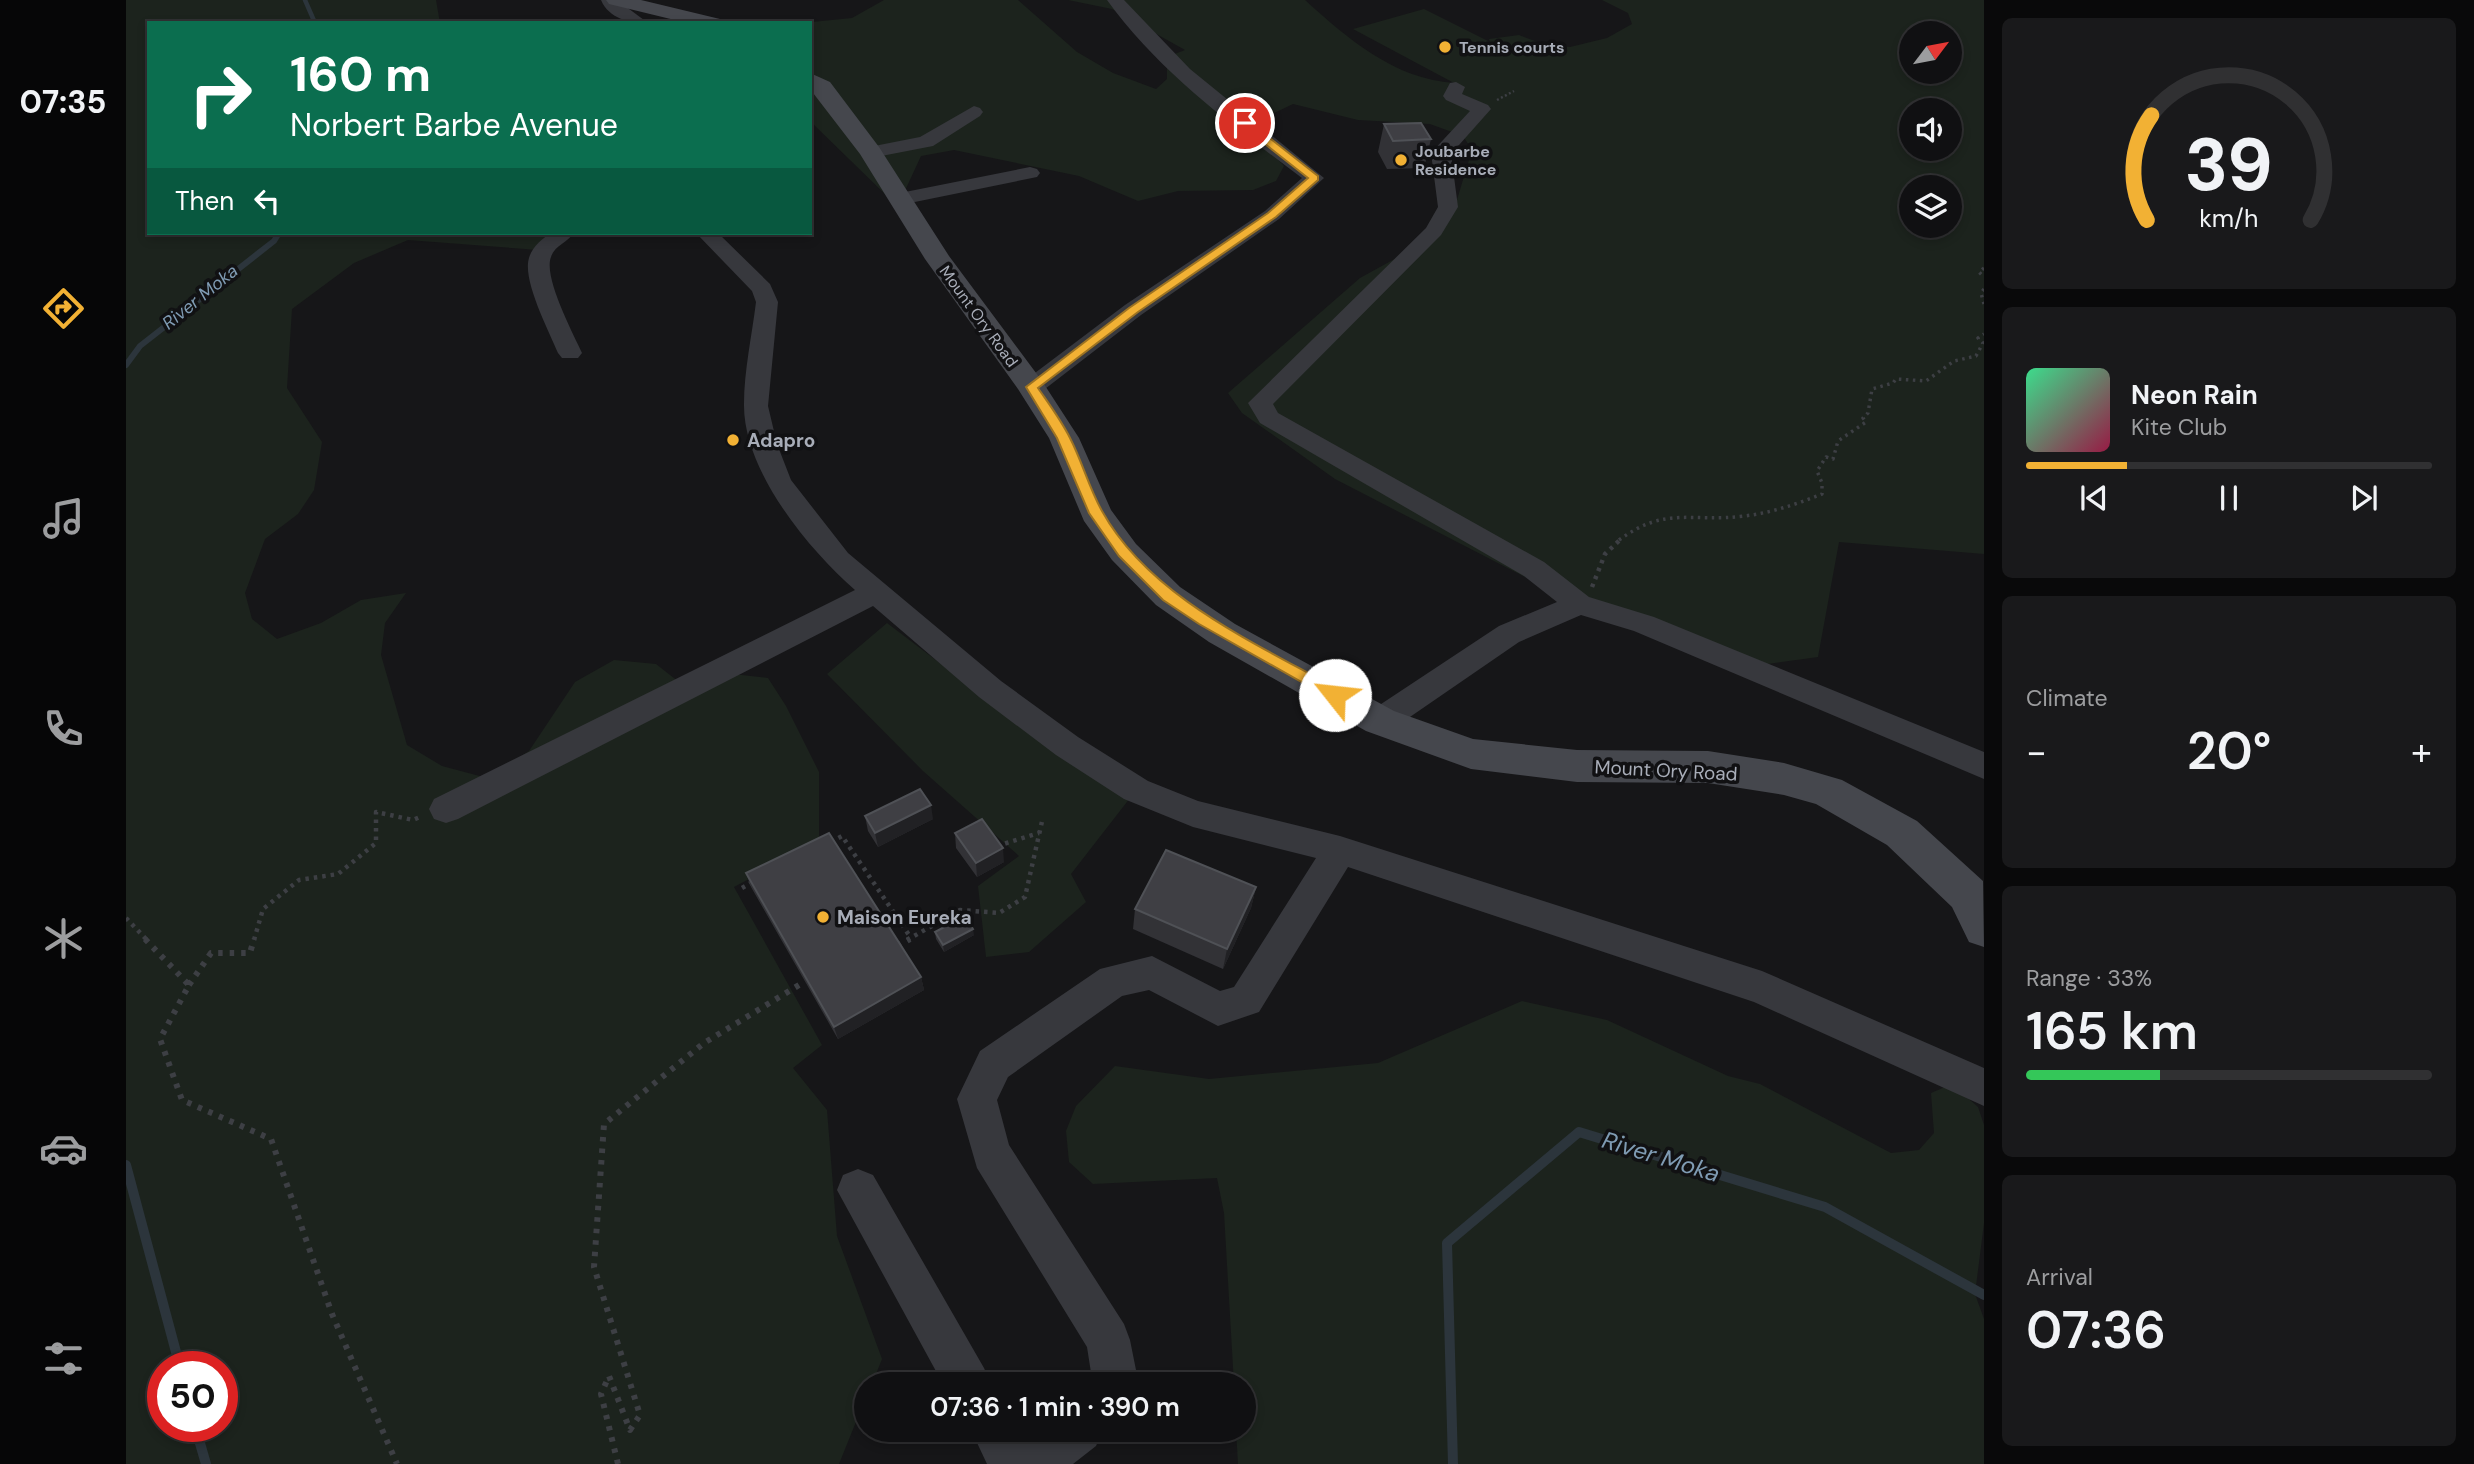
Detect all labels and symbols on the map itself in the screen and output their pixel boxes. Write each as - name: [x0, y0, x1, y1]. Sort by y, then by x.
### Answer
- north arrow: [1899, 21, 1962, 84]
- place label: Tennis courts: [1459, 37, 1564, 58]
- marker: Tennis courts: [1437, 39, 1453, 55]
- pin: [1215, 93, 1275, 153]
- place label: Joubarbe Residence: [1415, 141, 1496, 180]
- marker: Joubarbe Residence: [1393, 152, 1409, 168]
- water label: River Moka: [157, 259, 243, 335]
- street label: Mount Ory Road: [935, 261, 1023, 371]
- place label: Adapro: [747, 428, 815, 453]
- marker: Adapro: [725, 432, 741, 448]
- position arrow: [1298, 658, 1372, 732]
- street label: Mount Ory Road: [1594, 754, 1738, 787]
- place label: Maison Eureka: [837, 905, 972, 930]
- marker: Maison Eureka: [815, 909, 831, 925]
- water label: River Moka: [1599, 1124, 1724, 1189]
- speed limit sign: 50: [147, 1351, 238, 1442]

